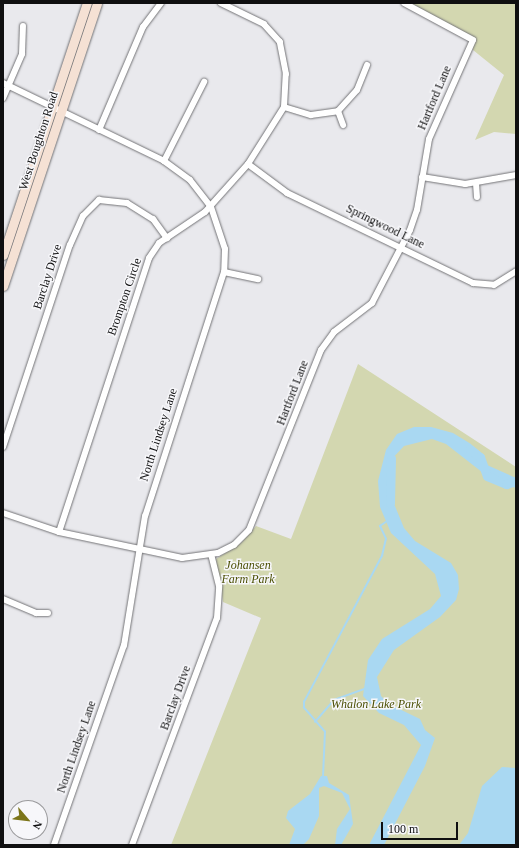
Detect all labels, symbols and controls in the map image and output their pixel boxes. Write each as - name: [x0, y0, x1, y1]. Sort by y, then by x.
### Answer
- street label: Hartford Lane: [415, 64, 455, 132]
- street label: West Boughton Road: [16, 90, 62, 192]
- street label: Springwood Lane: [343, 202, 427, 252]
- street label: Barclay Drive: [31, 243, 65, 311]
- street label: Brompton Circle: [105, 256, 145, 338]
- street label: Hartford Lane: [274, 359, 312, 427]
- street label: North Lindsey Lane: [137, 387, 181, 483]
- park label: Johansen Farm Park: [222, 559, 274, 587]
- street label: Barclay Drive: [158, 664, 194, 732]
- park label: Whalon Lake Park: [331, 698, 421, 712]
- street label: North Lindsey Lane: [54, 699, 100, 795]
- north arrow: [8, 800, 48, 840]
- scale bar: [383, 814, 460, 840]
- text: N: [31, 819, 45, 831]
- text: 100 m: [388, 822, 418, 836]

